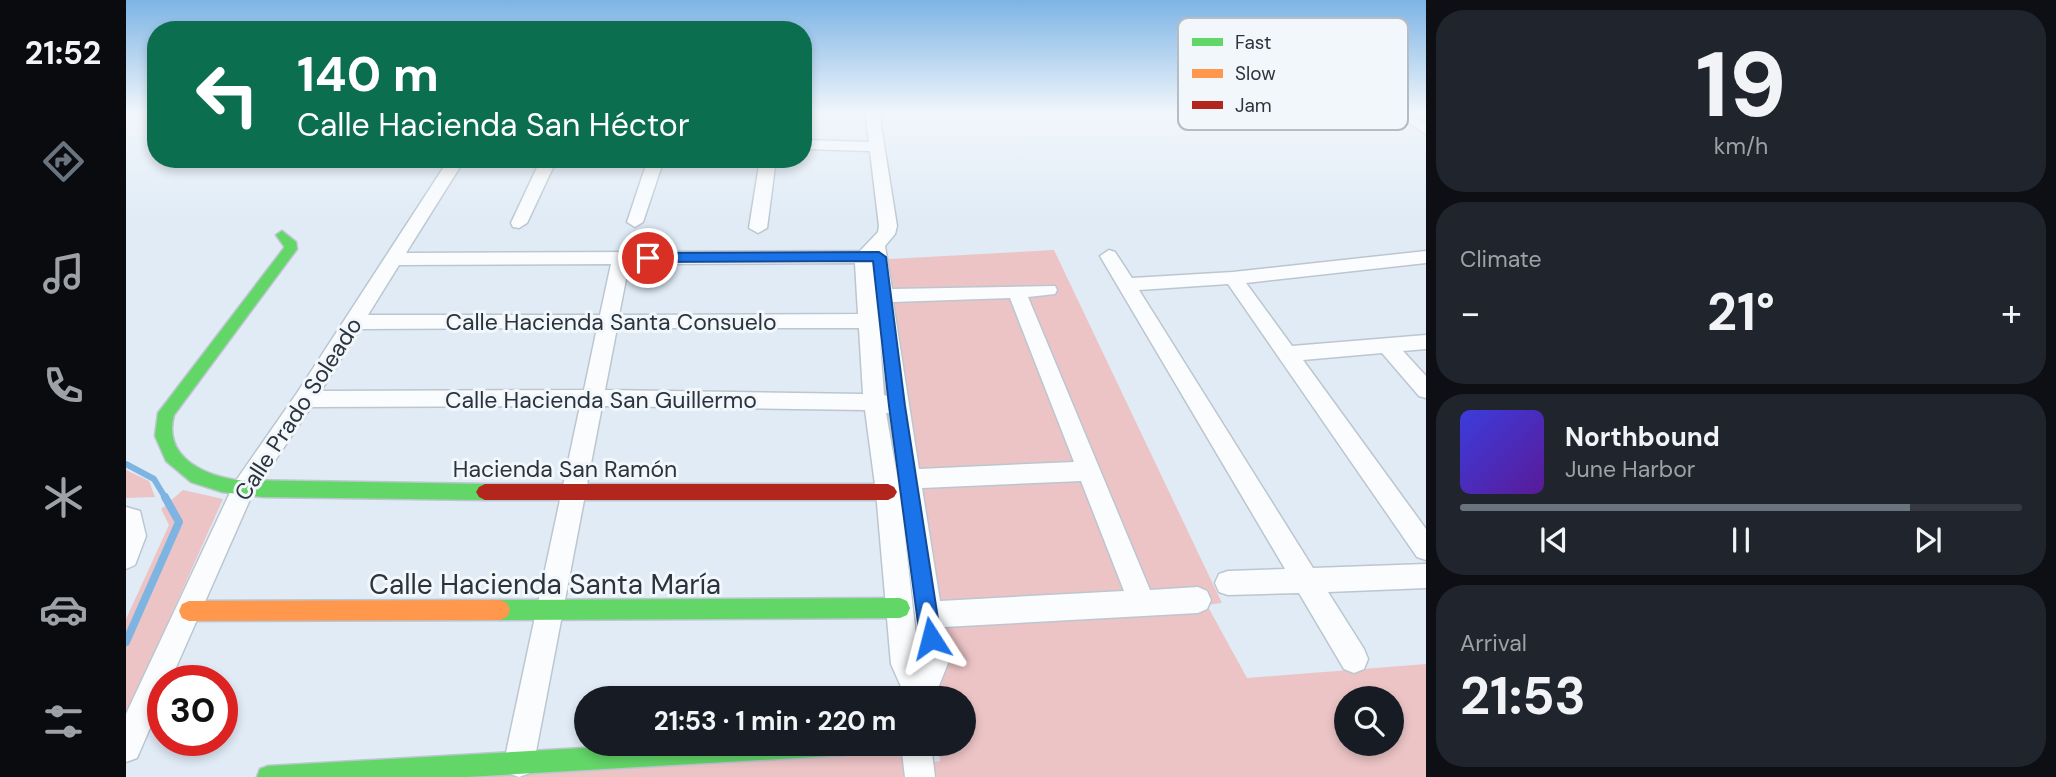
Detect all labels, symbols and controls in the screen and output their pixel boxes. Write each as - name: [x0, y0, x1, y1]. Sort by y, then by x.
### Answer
- legend: [1178, 18, 1408, 130]
- text: 19: [1696, 26, 1786, 144]
- text: Fast: [1235, 30, 1271, 55]
- text: 21:52: [25, 32, 101, 74]
- text: 140 m: [297, 42, 439, 106]
- icon: left: [182, 49, 273, 140]
- text: Slow: [1235, 61, 1276, 86]
- text: Jam: [1235, 93, 1272, 118]
- text: Calle Hacienda San Héctor: [297, 104, 690, 146]
- text: km/h: [1714, 131, 1768, 161]
- icon: directions: [39, 137, 88, 186]
- pin: [618, 228, 678, 288]
- icon: arrive: [629, 239, 667, 277]
- text: Climate: [1460, 244, 1542, 274]
- icon: music: [39, 249, 88, 298]
- text: 21°: [1707, 278, 1775, 346]
- text: −: [1460, 288, 1481, 338]
- text: +: [2001, 288, 2022, 338]
- street label: Calle Hacienda Santa Consuelo: [445, 307, 777, 337]
- street label: Calle Prado Soleado: [227, 312, 369, 506]
- icon: phone: [39, 361, 88, 410]
- street label: Calle Hacienda San Guillermo: [445, 385, 757, 415]
- text: Northbound: [1565, 420, 1720, 454]
- street label: Hacienda San Ramón: [453, 454, 677, 484]
- text: June Harbor: [1565, 454, 1695, 484]
- icon: climate: [39, 473, 88, 522]
- icon: previous: [1535, 521, 1573, 559]
- icon: pause: [1722, 521, 1760, 559]
- icon: next: [1909, 521, 1947, 559]
- street label: Calle Hacienda Santa María: [369, 566, 721, 603]
- icon: car: [39, 585, 88, 634]
- position arrow: [894, 601, 968, 675]
- text: Arrival: [1460, 628, 1527, 658]
- text: 21:53: [1460, 662, 1586, 730]
- speed limit sign: 30: [147, 665, 238, 756]
- map controls: [1334, 686, 1404, 756]
- button: search: [1334, 686, 1404, 756]
- icon: filters: [39, 697, 88, 746]
- text: 21:53 · 1 min · 220 m: [654, 704, 896, 738]

